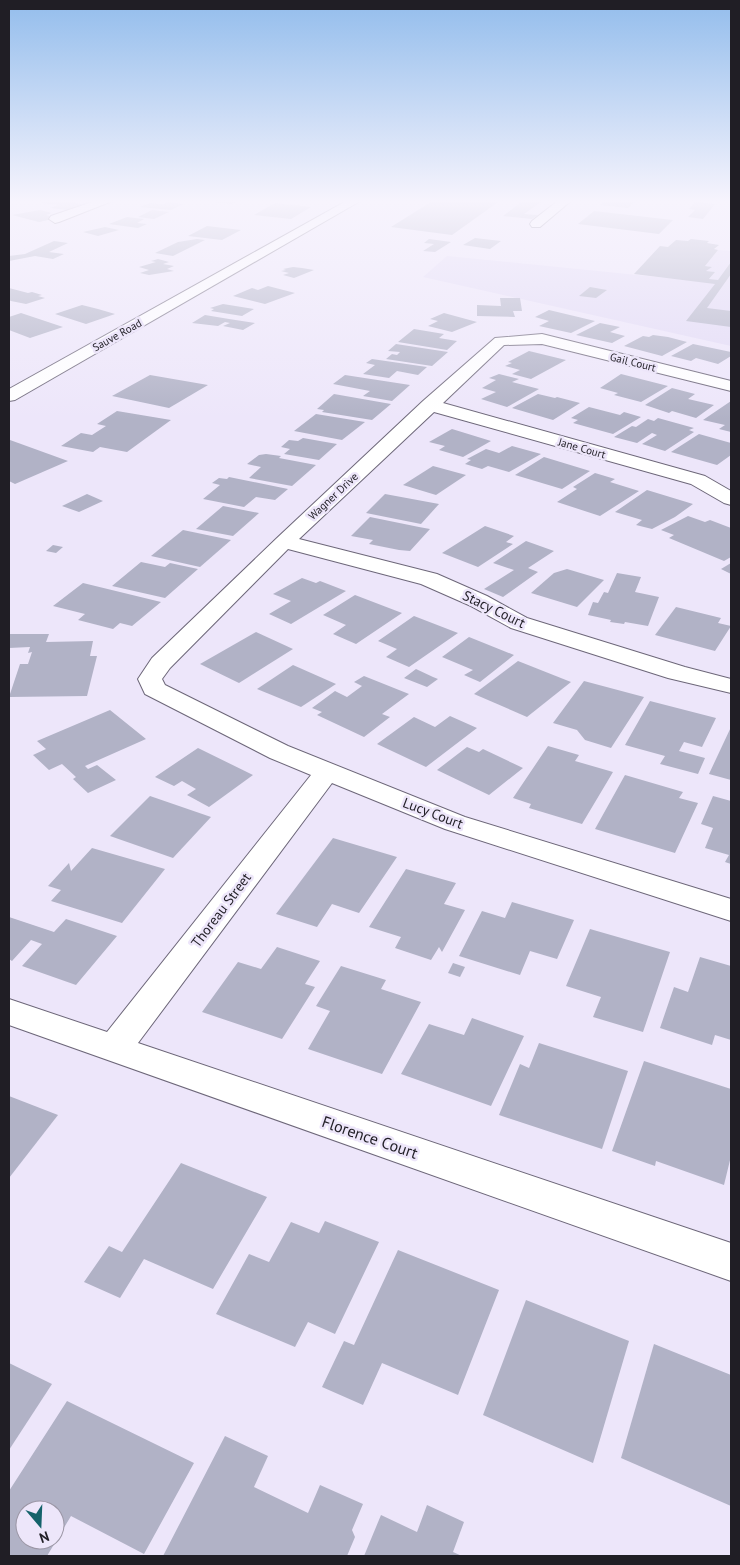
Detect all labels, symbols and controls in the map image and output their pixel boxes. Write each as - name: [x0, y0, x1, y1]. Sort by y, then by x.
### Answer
- street label: Sauve Road: [90, 316, 144, 354]
- street label: Gail Court: [609, 350, 658, 375]
- street label: Jane Court: [556, 434, 608, 462]
- street label: Wagner Drive: [305, 469, 361, 523]
- street label: Stacy Court: [460, 586, 529, 632]
- street label: Lucy Court: [400, 793, 466, 833]
- street label: Thoreau Street: [187, 869, 255, 951]
- street label: Florence Court: [319, 1111, 421, 1163]
- north arrow: [15, 1500, 65, 1550]
- text: N: [37, 1527, 52, 1547]

